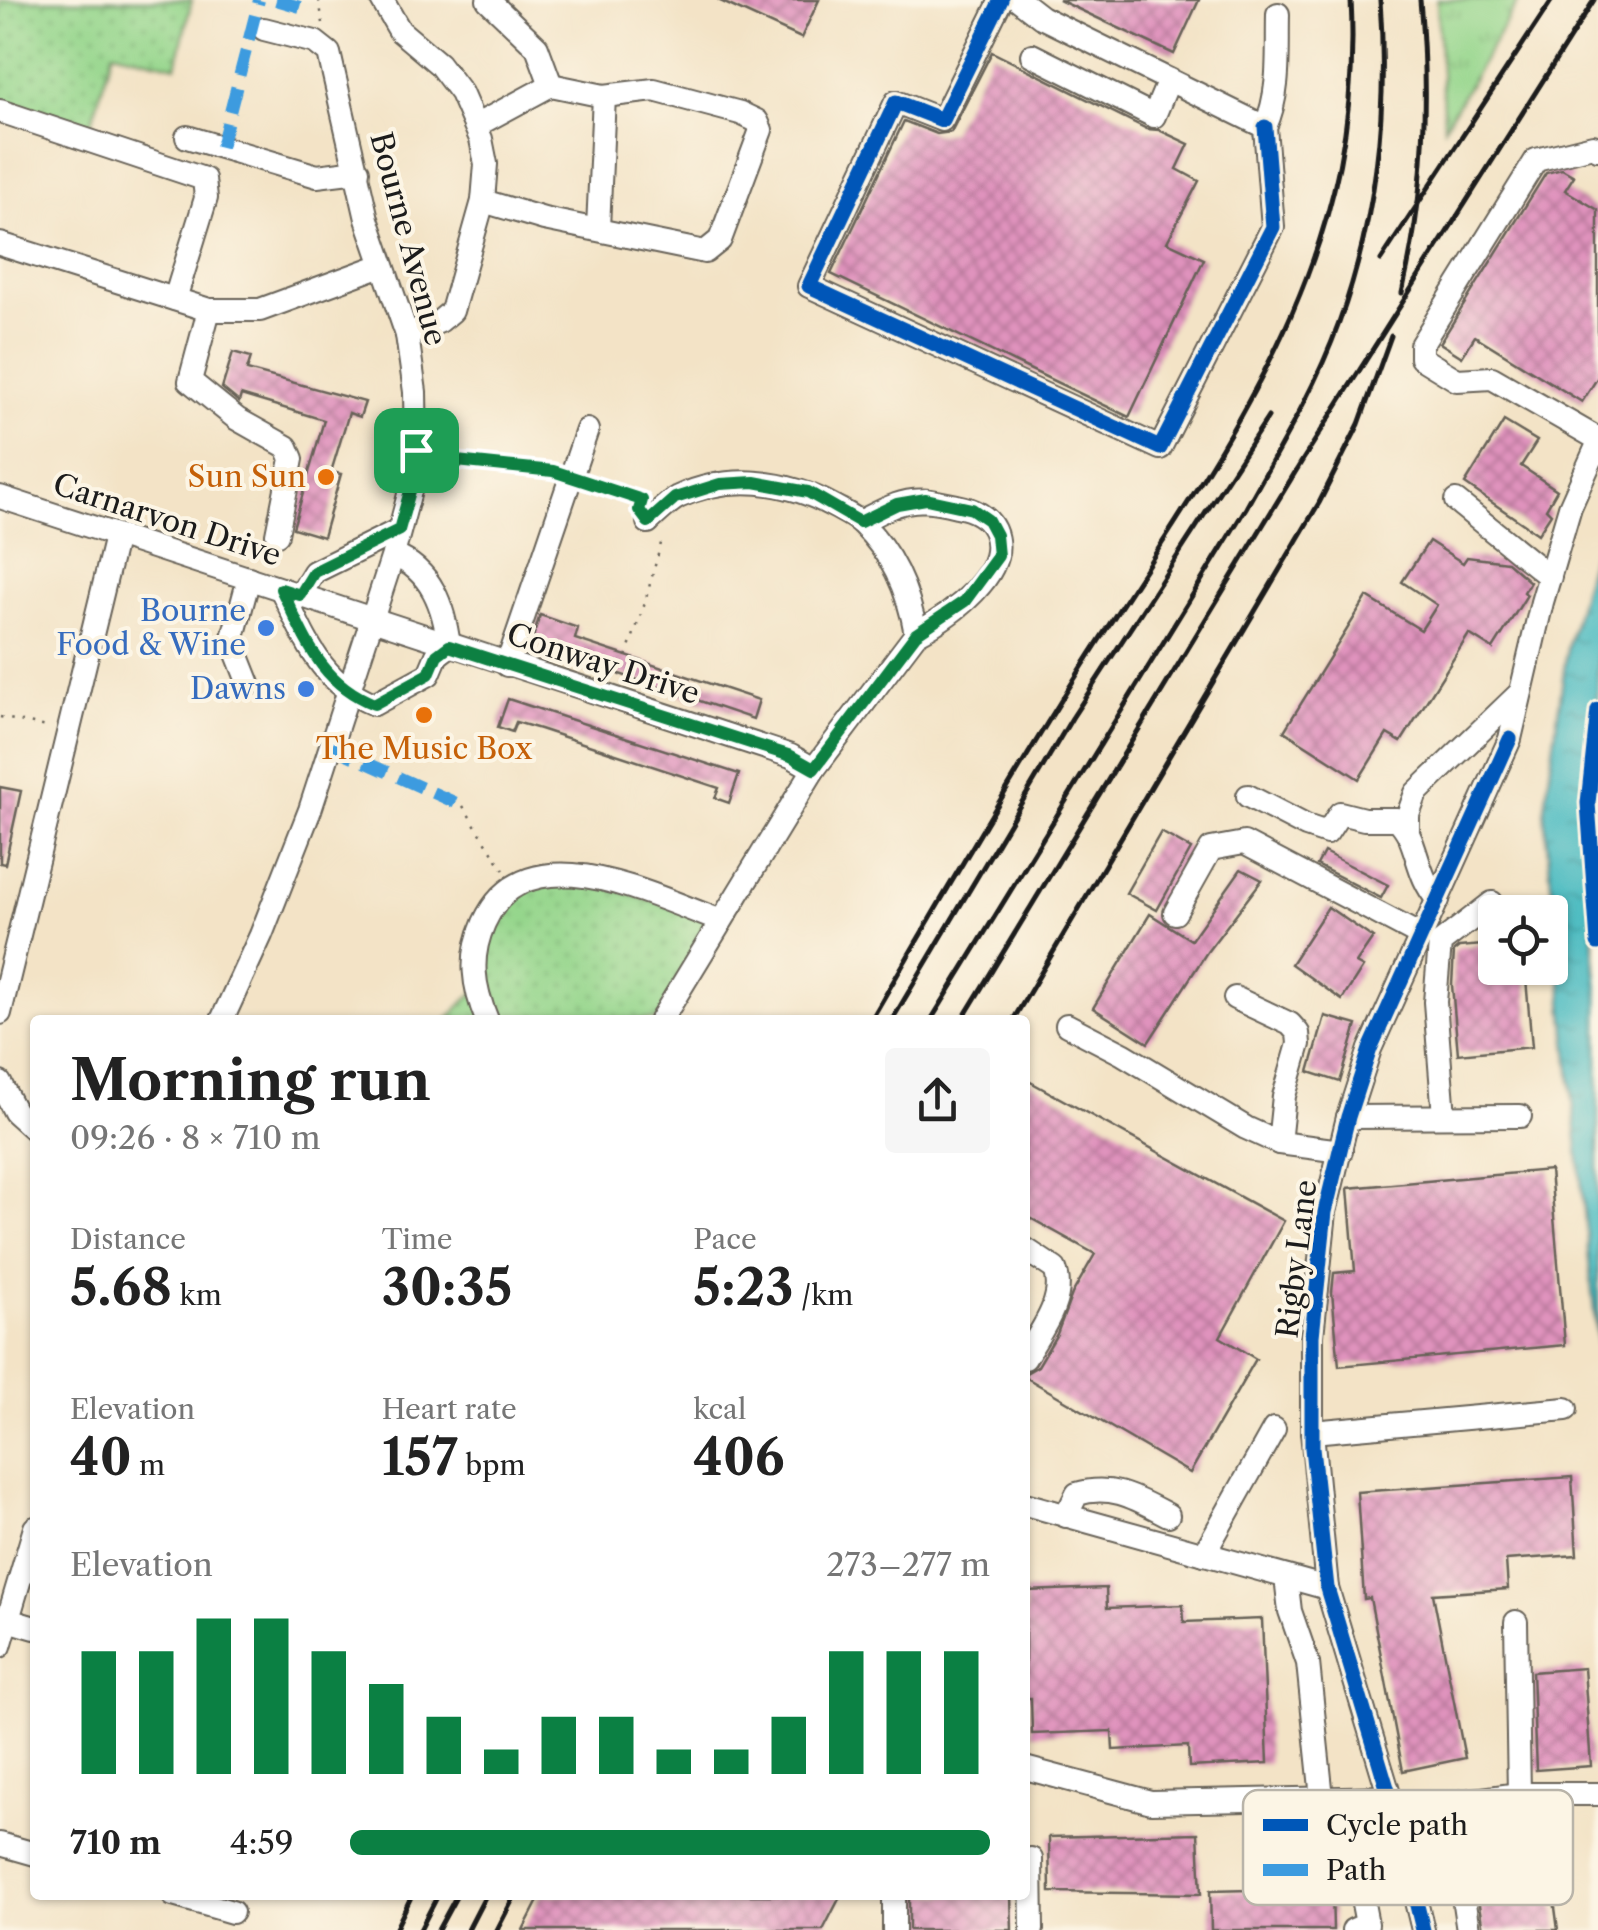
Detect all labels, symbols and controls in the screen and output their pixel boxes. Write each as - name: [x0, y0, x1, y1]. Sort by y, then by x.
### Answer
- street label: Bourne Avenue: [362, 128, 455, 350]
- pin: [374, 408, 459, 493]
- icon: arrive: [389, 423, 444, 478]
- place label: Sun Sun: [188, 458, 306, 495]
- street label: Carnarvon Drive: [49, 465, 286, 574]
- marker: Sun Sun: [315, 466, 337, 488]
- place label: Bourne Food & Wine: [56, 592, 246, 663]
- street label: Conway Drive: [502, 615, 704, 712]
- marker: Bourne Food & Wine: [255, 617, 277, 639]
- place label: Dawns: [190, 670, 286, 707]
- marker: Dawns: [295, 678, 317, 700]
- marker: The Music Box: [413, 704, 435, 726]
- place label: The Music Box: [316, 730, 533, 767]
- map controls: [1478, 895, 1568, 985]
- button: locate: [1478, 895, 1568, 985]
- text: Morning run: [70, 1047, 431, 1114]
- button: share: [885, 1048, 990, 1153]
- text: 09:26 · 8 × 710 m: [70, 1118, 321, 1157]
- street label: Rigby Lane: [1268, 1178, 1325, 1340]
- text: Distance: [70, 1222, 186, 1256]
- text: Time: [382, 1222, 452, 1256]
- text: Pace: [693, 1222, 757, 1256]
- text: 5.68: [70, 1256, 172, 1318]
- text: 30:35: [382, 1256, 512, 1318]
- text: 5:23: [693, 1256, 794, 1318]
- text: km: [172, 1278, 222, 1312]
- text: /km: [794, 1278, 853, 1312]
- text: Elevation: [70, 1392, 195, 1426]
- text: Heart rate: [382, 1392, 517, 1426]
- text: kcal: [693, 1392, 746, 1426]
- text: 40: [70, 1426, 131, 1488]
- text: 157: [382, 1426, 458, 1488]
- text: 406: [693, 1426, 785, 1488]
- text: m: [131, 1448, 165, 1482]
- text: bpm: [458, 1448, 526, 1482]
- text: Elevation: [70, 1545, 213, 1584]
- text: 273–277 m: [826, 1545, 990, 1584]
- legend: [1243, 1790, 1573, 1905]
- text: Cycle path: [1326, 1808, 1468, 1842]
- text: 710 m: [70, 1823, 161, 1862]
- text: 4:59: [230, 1823, 294, 1862]
- text: Path: [1326, 1853, 1386, 1887]

